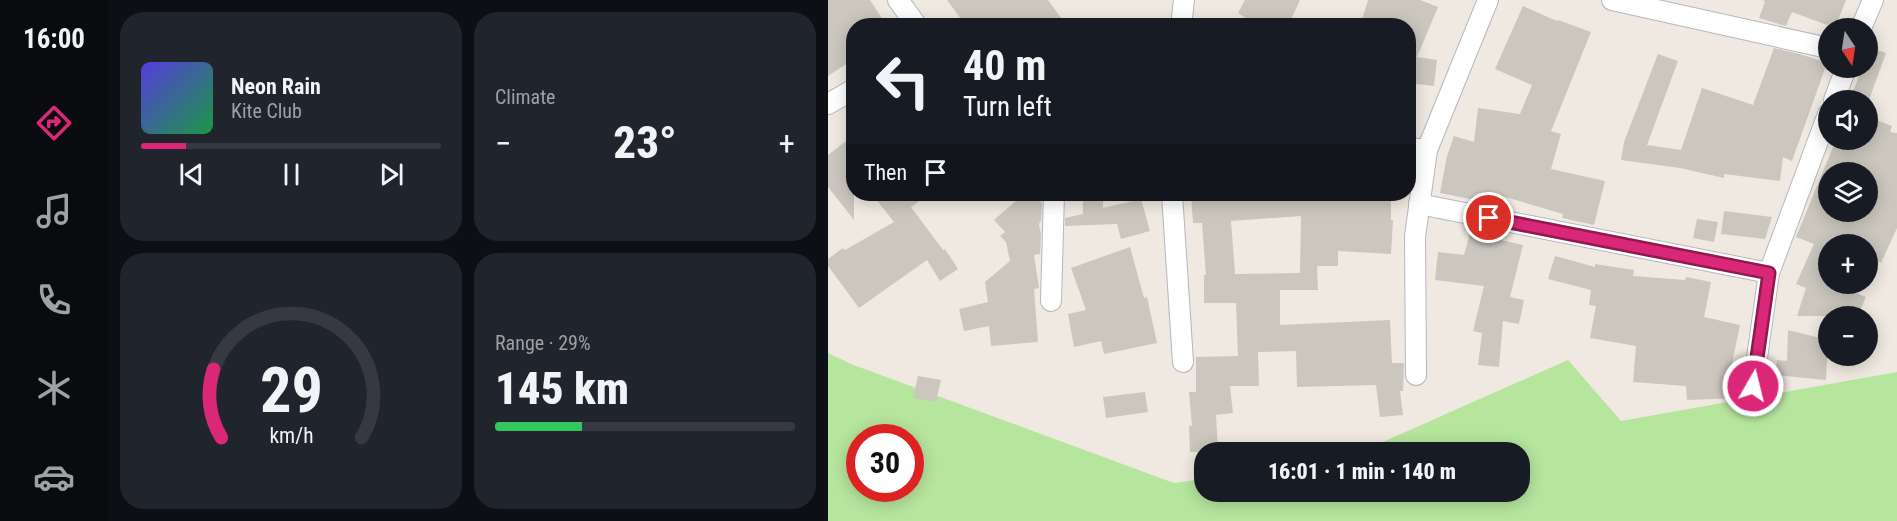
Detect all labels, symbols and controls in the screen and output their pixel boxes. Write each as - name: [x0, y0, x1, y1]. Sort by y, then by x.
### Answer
- north arrow: [1818, 18, 1878, 78]
- map controls: [1818, 18, 1878, 366]
- text: 16:00: [23, 23, 85, 55]
- text: 40 m: [963, 41, 1046, 90]
- icon: left: [864, 42, 942, 120]
- text: Neon Rain: [231, 74, 321, 99]
- text: Climate: [495, 85, 555, 109]
- button: sound: [1818, 90, 1878, 150]
- text: Turn left: [963, 91, 1052, 123]
- text: Kite Club: [231, 99, 302, 123]
- icon: directions: [33, 102, 75, 144]
- text: 23°: [613, 116, 677, 169]
- text: −: [495, 124, 512, 163]
- text: +: [779, 124, 795, 163]
- icon: arrive: [919, 156, 952, 189]
- icon: previous: [175, 158, 208, 191]
- icon: pause: [275, 158, 308, 191]
- icon: next: [375, 158, 408, 191]
- text: Then: [864, 160, 907, 185]
- button: layers: [1818, 162, 1878, 222]
- icon: music: [33, 190, 75, 232]
- pin: [1463, 192, 1514, 243]
- icon: arrive: [1472, 201, 1505, 234]
- button: +: [1818, 234, 1878, 294]
- icon: phone: [33, 279, 75, 321]
- button: −: [1818, 306, 1878, 366]
- text: Range · 29%: [495, 331, 591, 355]
- text: 29: [259, 354, 323, 427]
- position arrow: [1721, 354, 1785, 418]
- text: 145 km: [495, 362, 629, 415]
- icon: climate: [33, 367, 75, 409]
- text: km/h: [269, 423, 313, 448]
- speed limit sign: 30: [846, 424, 924, 502]
- icon: car: [33, 456, 75, 498]
- text: 16:01 · 1 min · 140 m: [1268, 459, 1456, 484]

